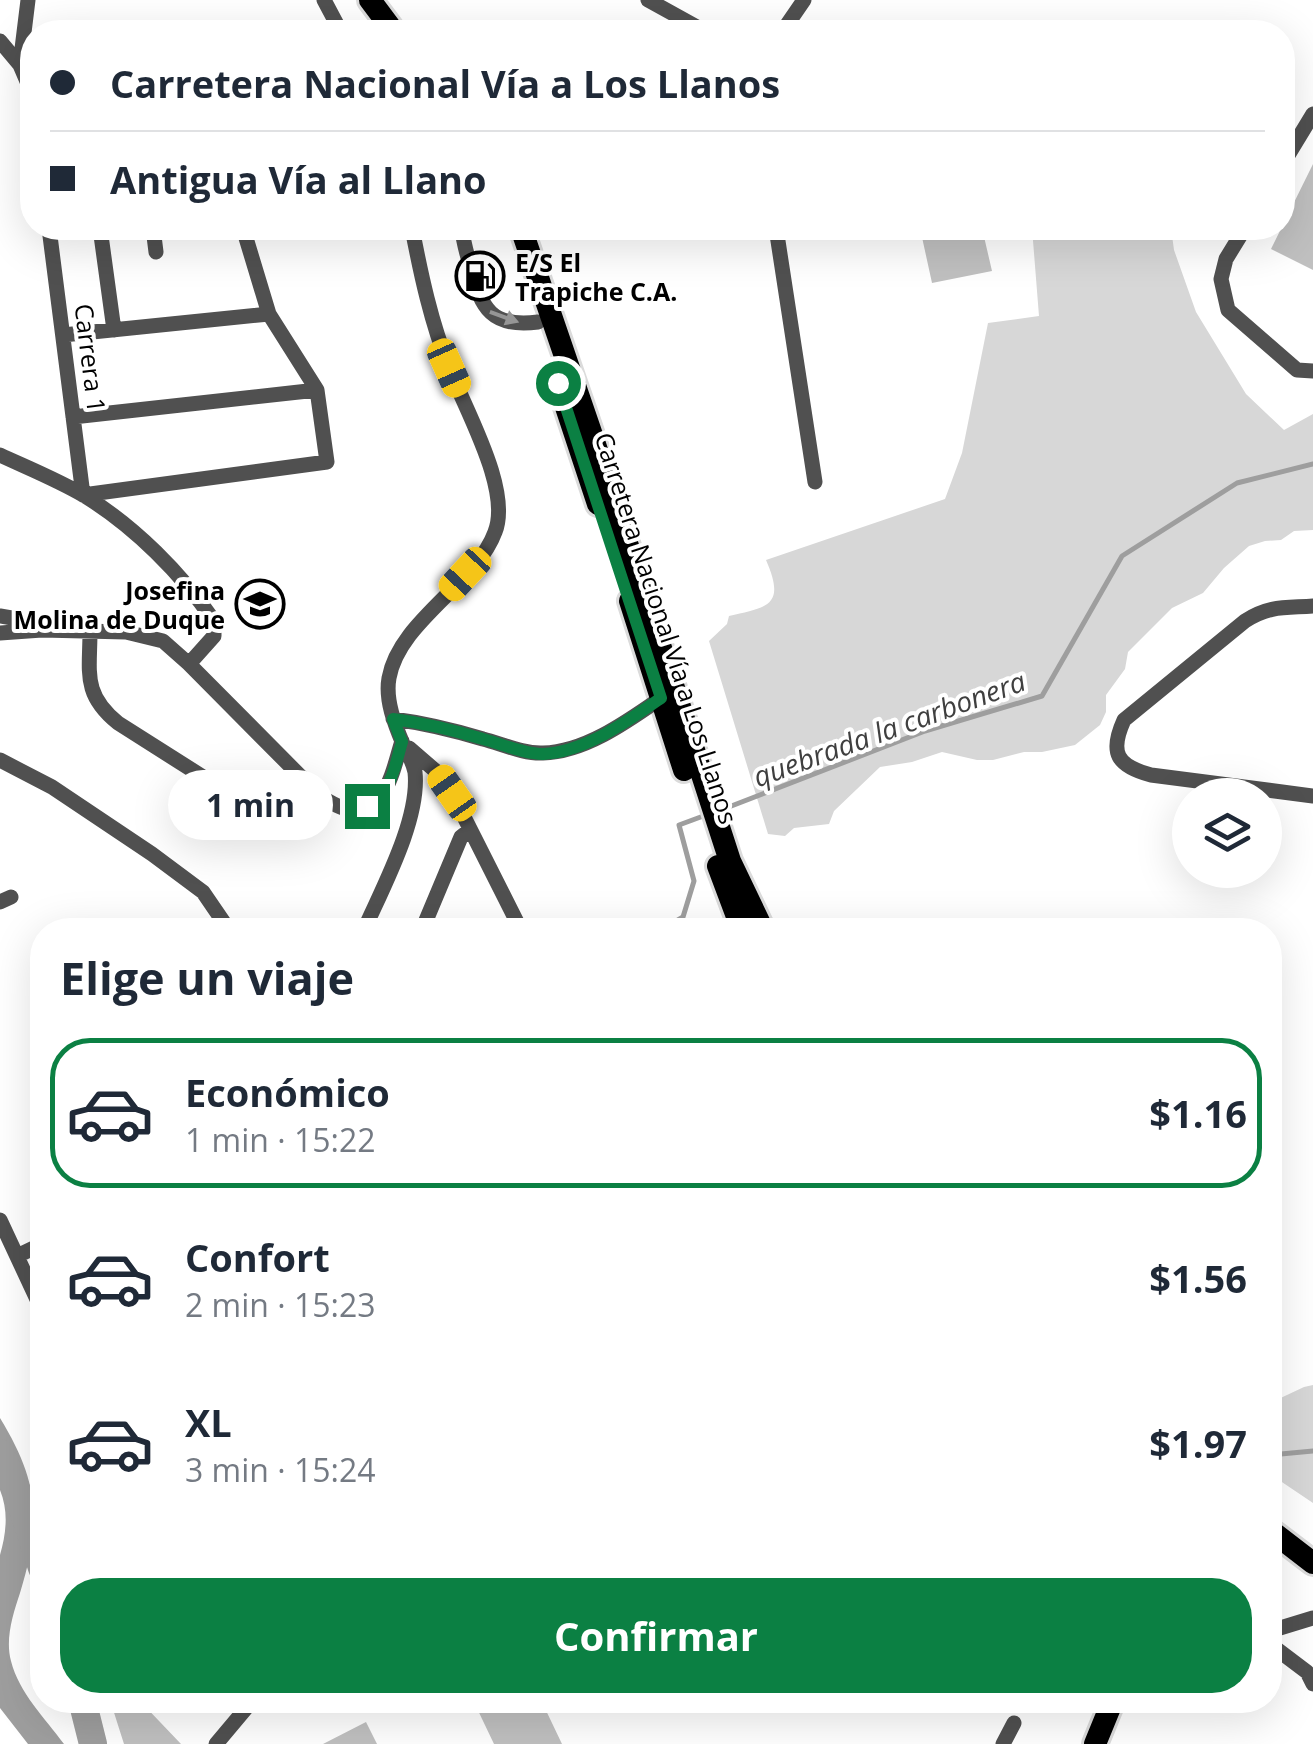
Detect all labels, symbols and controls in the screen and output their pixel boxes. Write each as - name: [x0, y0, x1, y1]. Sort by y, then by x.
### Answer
- text: Carretera Nacional Vía a Los Llanos: [110, 57, 780, 109]
- text: Antigua Vía al Llano: [110, 153, 487, 205]
- place label: E/S El Trapiche C.A.: [515, 245, 677, 308]
- fuel station icon: E/S El Trapiche C.A.: [454, 250, 506, 302]
- street label: Carrera 1: [67, 302, 115, 414]
- one-way arrow: [489, 310, 519, 325]
- car: [423, 334, 475, 402]
- route start: [536, 361, 581, 406]
- street label: Carretera Nacional Vía a Los Llanos: [588, 428, 746, 828]
- car: [434, 542, 496, 606]
- place label: Josefina Molina de Duque: [14, 573, 225, 636]
- school or university icon: Josefina Molina de Duque: [234, 578, 286, 630]
- water label: quebrada la carbonera: [748, 661, 1031, 795]
- car: [423, 760, 481, 826]
- callout: 1 min: [167, 771, 332, 841]
- map controls: [1172, 778, 1282, 888]
- button: layers: [1172, 778, 1282, 888]
- text: 1 min: [206, 783, 295, 826]
- route end: [345, 784, 390, 829]
- text: Elige un viaje: [60, 947, 354, 1008]
- text: Económico: [185, 1066, 390, 1118]
- icon: car: [65, 1068, 155, 1158]
- text: $1.16: [1149, 1087, 1247, 1139]
- text: 1 min · 15:22: [185, 1118, 376, 1161]
- text: Confort: [185, 1231, 330, 1283]
- icon: car: [65, 1233, 155, 1323]
- text: $1.56: [1149, 1252, 1247, 1304]
- text: 2 min · 15:23: [185, 1283, 376, 1326]
- text: XL: [185, 1396, 232, 1448]
- icon: car: [65, 1398, 155, 1488]
- text: $1.97: [1149, 1417, 1247, 1469]
- text: 3 min · 15:24: [185, 1448, 376, 1491]
- button: Confirmar: [60, 1578, 1252, 1693]

